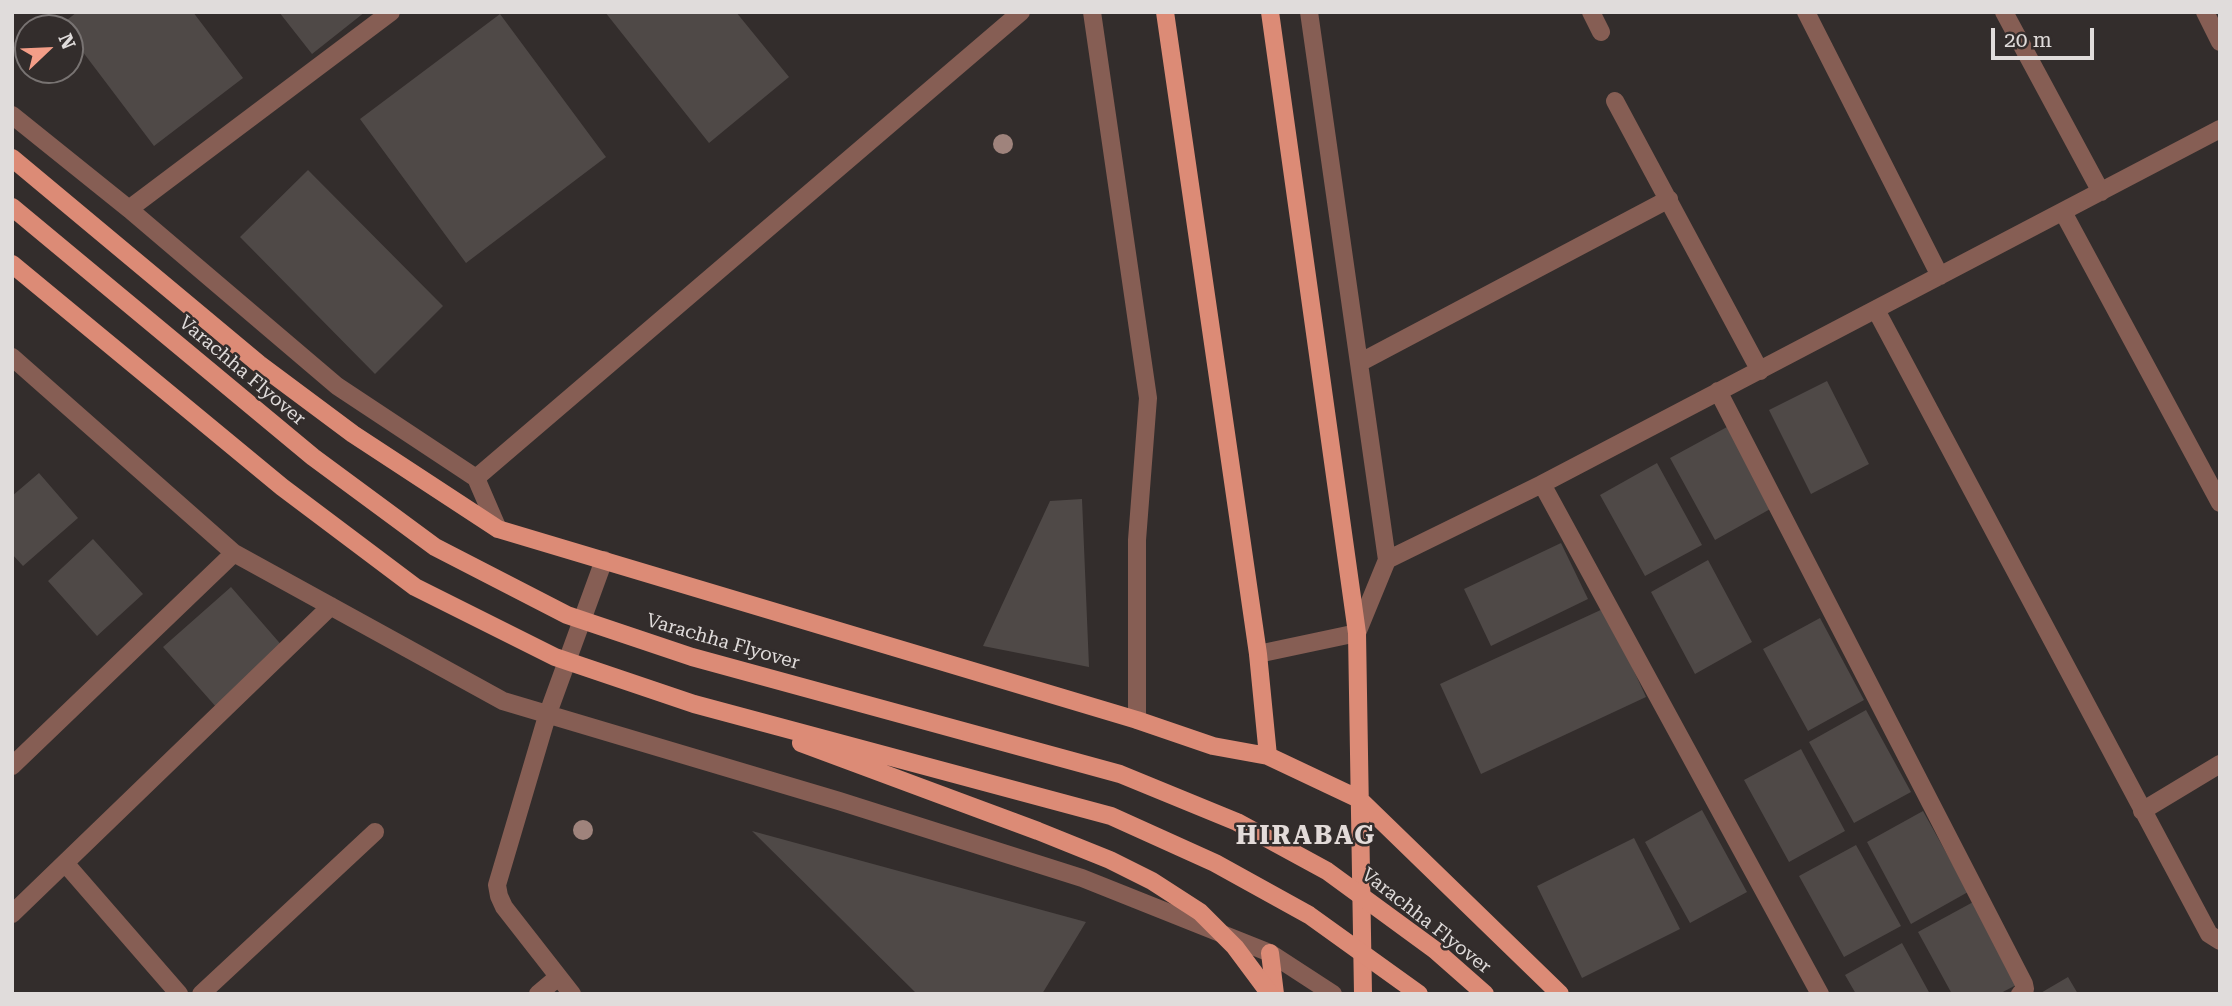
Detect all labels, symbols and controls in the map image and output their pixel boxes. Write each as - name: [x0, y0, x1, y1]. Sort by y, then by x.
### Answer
- north arrow: [14, 14, 84, 84]
- scale bar: [1994, 14, 2097, 58]
- text: 20 m: [2004, 28, 2052, 52]
- text: N: [54, 30, 80, 53]
- street label: Varachha Flyover: [174, 311, 310, 431]
- street label: Varachha Flyover: [644, 609, 802, 675]
- district label: HIRABAG: [1237, 820, 1375, 852]
- street label: Varachha Flyover: [1357, 863, 1495, 979]

